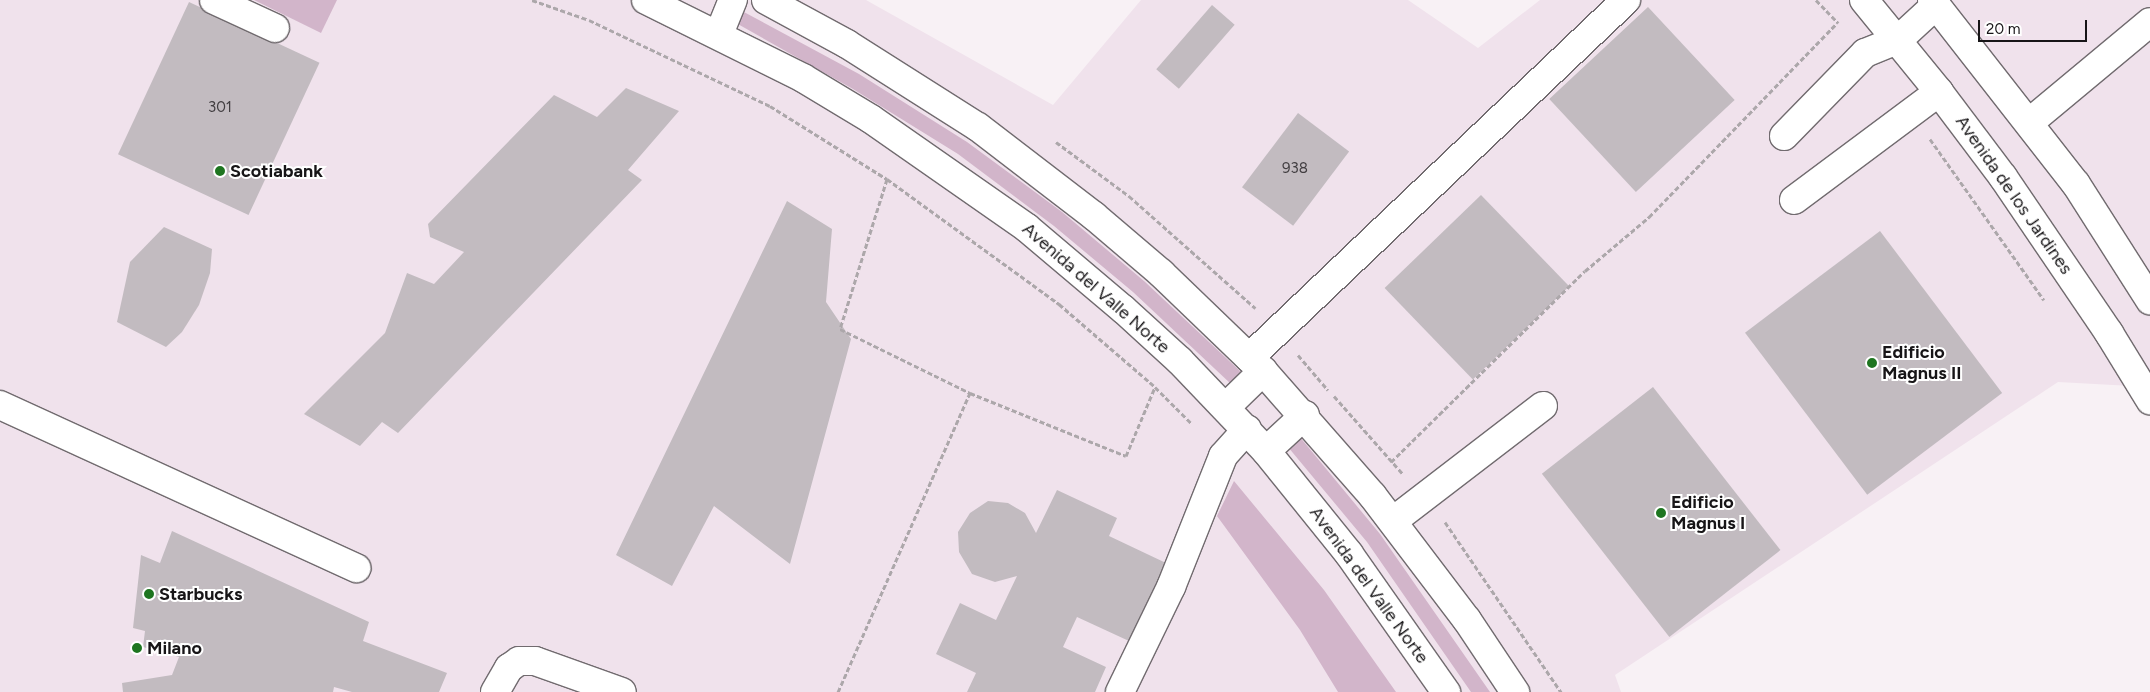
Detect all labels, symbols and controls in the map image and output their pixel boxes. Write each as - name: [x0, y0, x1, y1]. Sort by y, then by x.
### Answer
- scale bar: [1980, 10, 2089, 42]
- text: 20 m: [1986, 20, 2020, 38]
- house number: 301: [208, 99, 232, 117]
- street label: Avenida de los Jardines: [1951, 111, 2077, 279]
- place label: Scotiabank: [230, 160, 323, 182]
- house number: 938: [1282, 160, 1308, 178]
- marker: Scotiabank: [214, 165, 226, 177]
- street label: Avenida del Valle Norte: [1018, 218, 1174, 358]
- place label: Edificio Magnus II: [1882, 342, 1961, 384]
- marker: Edificio Magnus II: [1866, 357, 1878, 369]
- place label: Edificio Magnus I: [1671, 492, 1745, 534]
- street label: Avenida del Valle Norte: [1305, 502, 1433, 668]
- marker: Edificio Magnus I: [1655, 507, 1667, 519]
- place label: Starbucks: [159, 583, 242, 605]
- marker: Starbucks: [143, 588, 155, 600]
- place label: Milano: [147, 637, 202, 659]
- marker: Milano: [131, 642, 143, 654]

